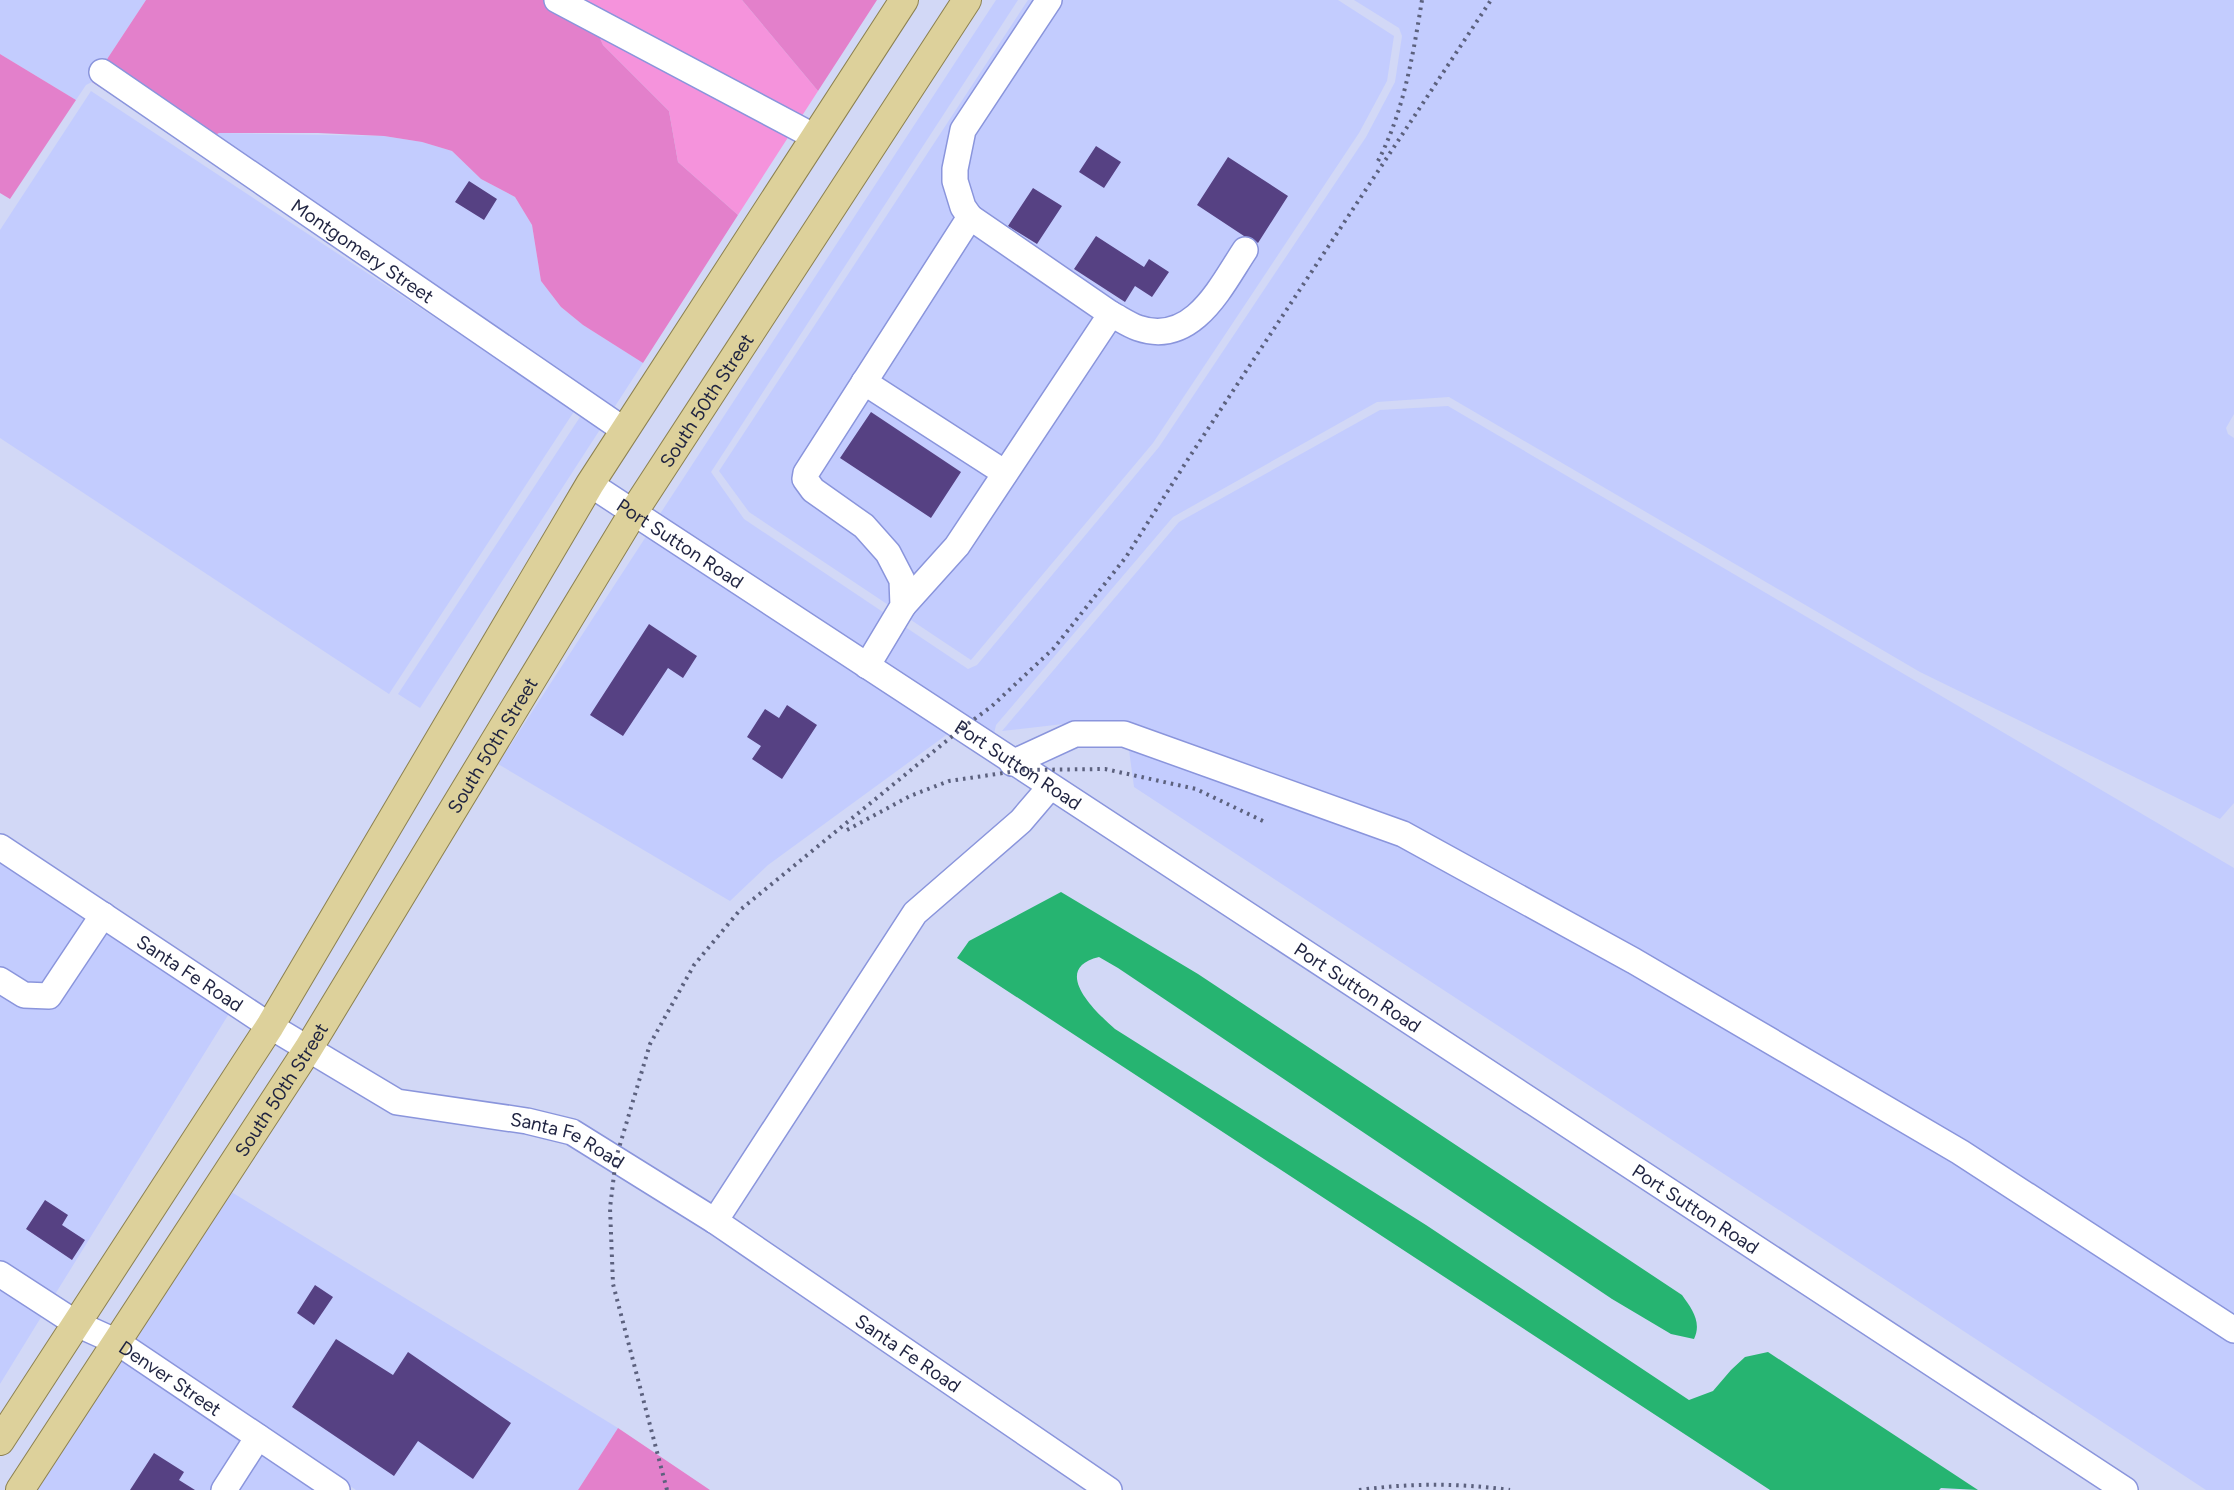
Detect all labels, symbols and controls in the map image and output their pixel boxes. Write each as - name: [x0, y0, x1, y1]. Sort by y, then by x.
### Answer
- street label: Montgomery Street: [287, 194, 438, 308]
- street label: South 50th Street: [655, 329, 758, 471]
- street label: Port Sutton Road: [613, 493, 748, 593]
- street label: South 50th Street: [442, 673, 542, 817]
- street label: Port Sutton Road: [950, 715, 1086, 815]
- street label: Santa Fe Road: [133, 930, 247, 1016]
- street label: Port Sutton Road: [1290, 937, 1426, 1037]
- street label: South 50th Street: [229, 1019, 333, 1161]
- street label: Santa Fe Road: [509, 1107, 629, 1173]
- street label: Port Sutton Road: [1628, 1159, 1763, 1259]
- street label: Santa Fe Road: [851, 1309, 965, 1397]
- street label: Denver Street: [115, 1335, 226, 1420]

